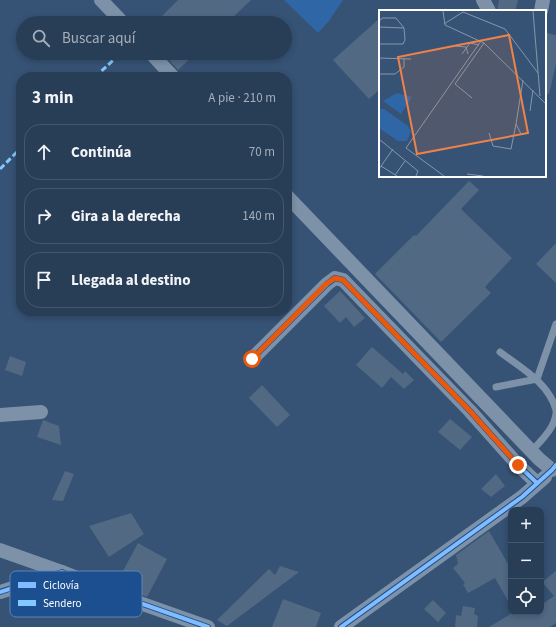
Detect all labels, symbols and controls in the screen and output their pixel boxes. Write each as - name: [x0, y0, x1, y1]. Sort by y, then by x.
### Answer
- inset map: [379, 10, 546, 177]
- search box: [16, 16, 292, 60]
- icon: search: [30, 27, 52, 49]
- text: Buscar aquí: [62, 28, 135, 49]
- text: 3 min: [32, 86, 73, 110]
- text: A pie · 210 m: [208, 89, 276, 107]
- icon: ahead: [33, 141, 55, 163]
- text: Continúa: [71, 142, 132, 163]
- text: 70 m: [249, 143, 275, 161]
- icon: right: [33, 205, 55, 227]
- text: Gira a la derecha: [71, 206, 181, 227]
- text: 140 m: [242, 207, 275, 225]
- icon: arrive: [33, 269, 55, 291]
- text: Llegada al destino: [71, 270, 191, 291]
- route start: [243, 350, 261, 368]
- route end: [509, 456, 527, 474]
- map controls: [508, 507, 544, 615]
- button: +: [508, 507, 544, 543]
- button: −: [508, 543, 544, 579]
- legend: [10, 571, 142, 617]
- text: Ciclovía: [43, 578, 79, 593]
- button: locate: [508, 579, 544, 615]
- text: Sendero: [43, 596, 82, 611]

